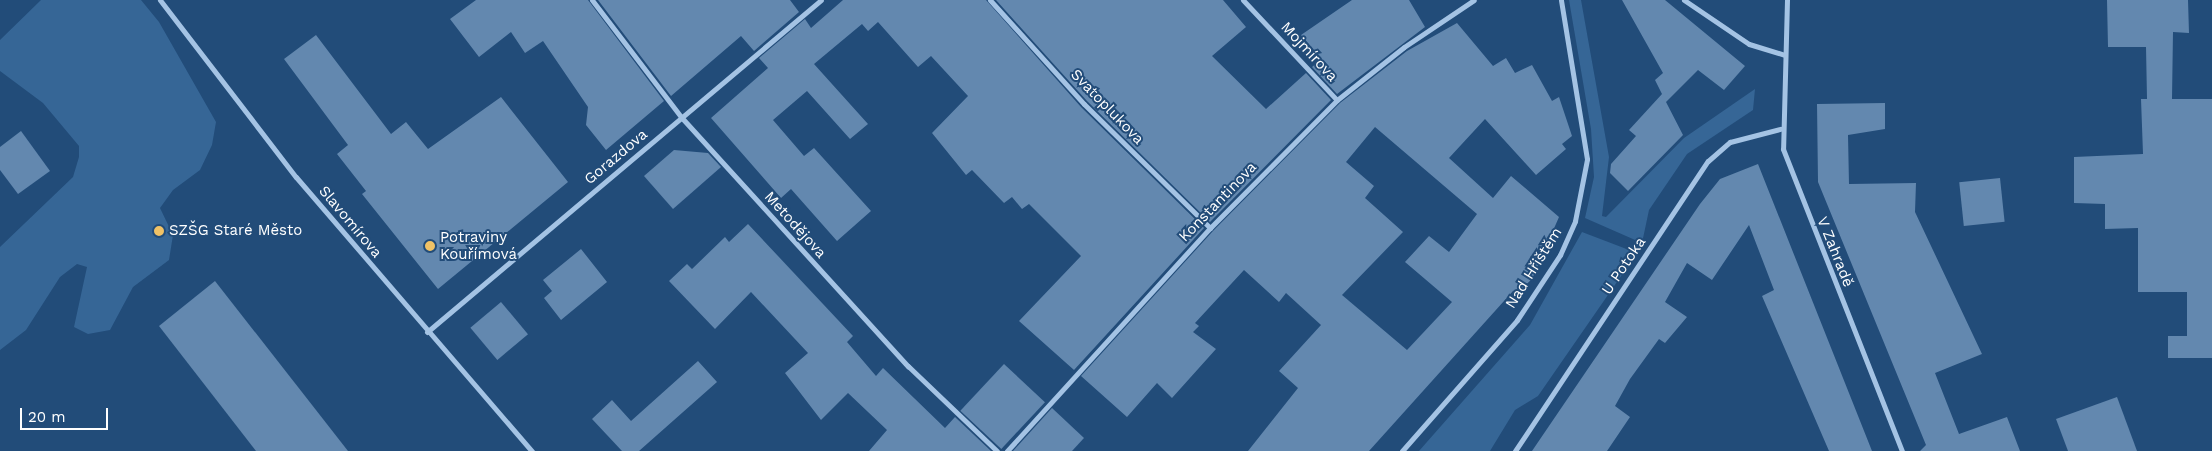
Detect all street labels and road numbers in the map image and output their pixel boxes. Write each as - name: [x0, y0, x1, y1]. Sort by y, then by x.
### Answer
- street label: Mojmírova: [1277, 18, 1341, 86]
- street label: Svatoplukova: [1067, 66, 1147, 148]
- street label: Gorazdova: [581, 125, 651, 189]
- street label: Konstantinova: [1175, 158, 1261, 246]
- street label: Slavomírova: [315, 182, 385, 262]
- street label: Metodějova: [760, 188, 830, 262]
- street label: V Zahradě: [1813, 214, 1857, 290]
- street label: Nad Hřištěm: [1502, 224, 1566, 312]
- street label: U Potoka: [1598, 234, 1650, 298]

